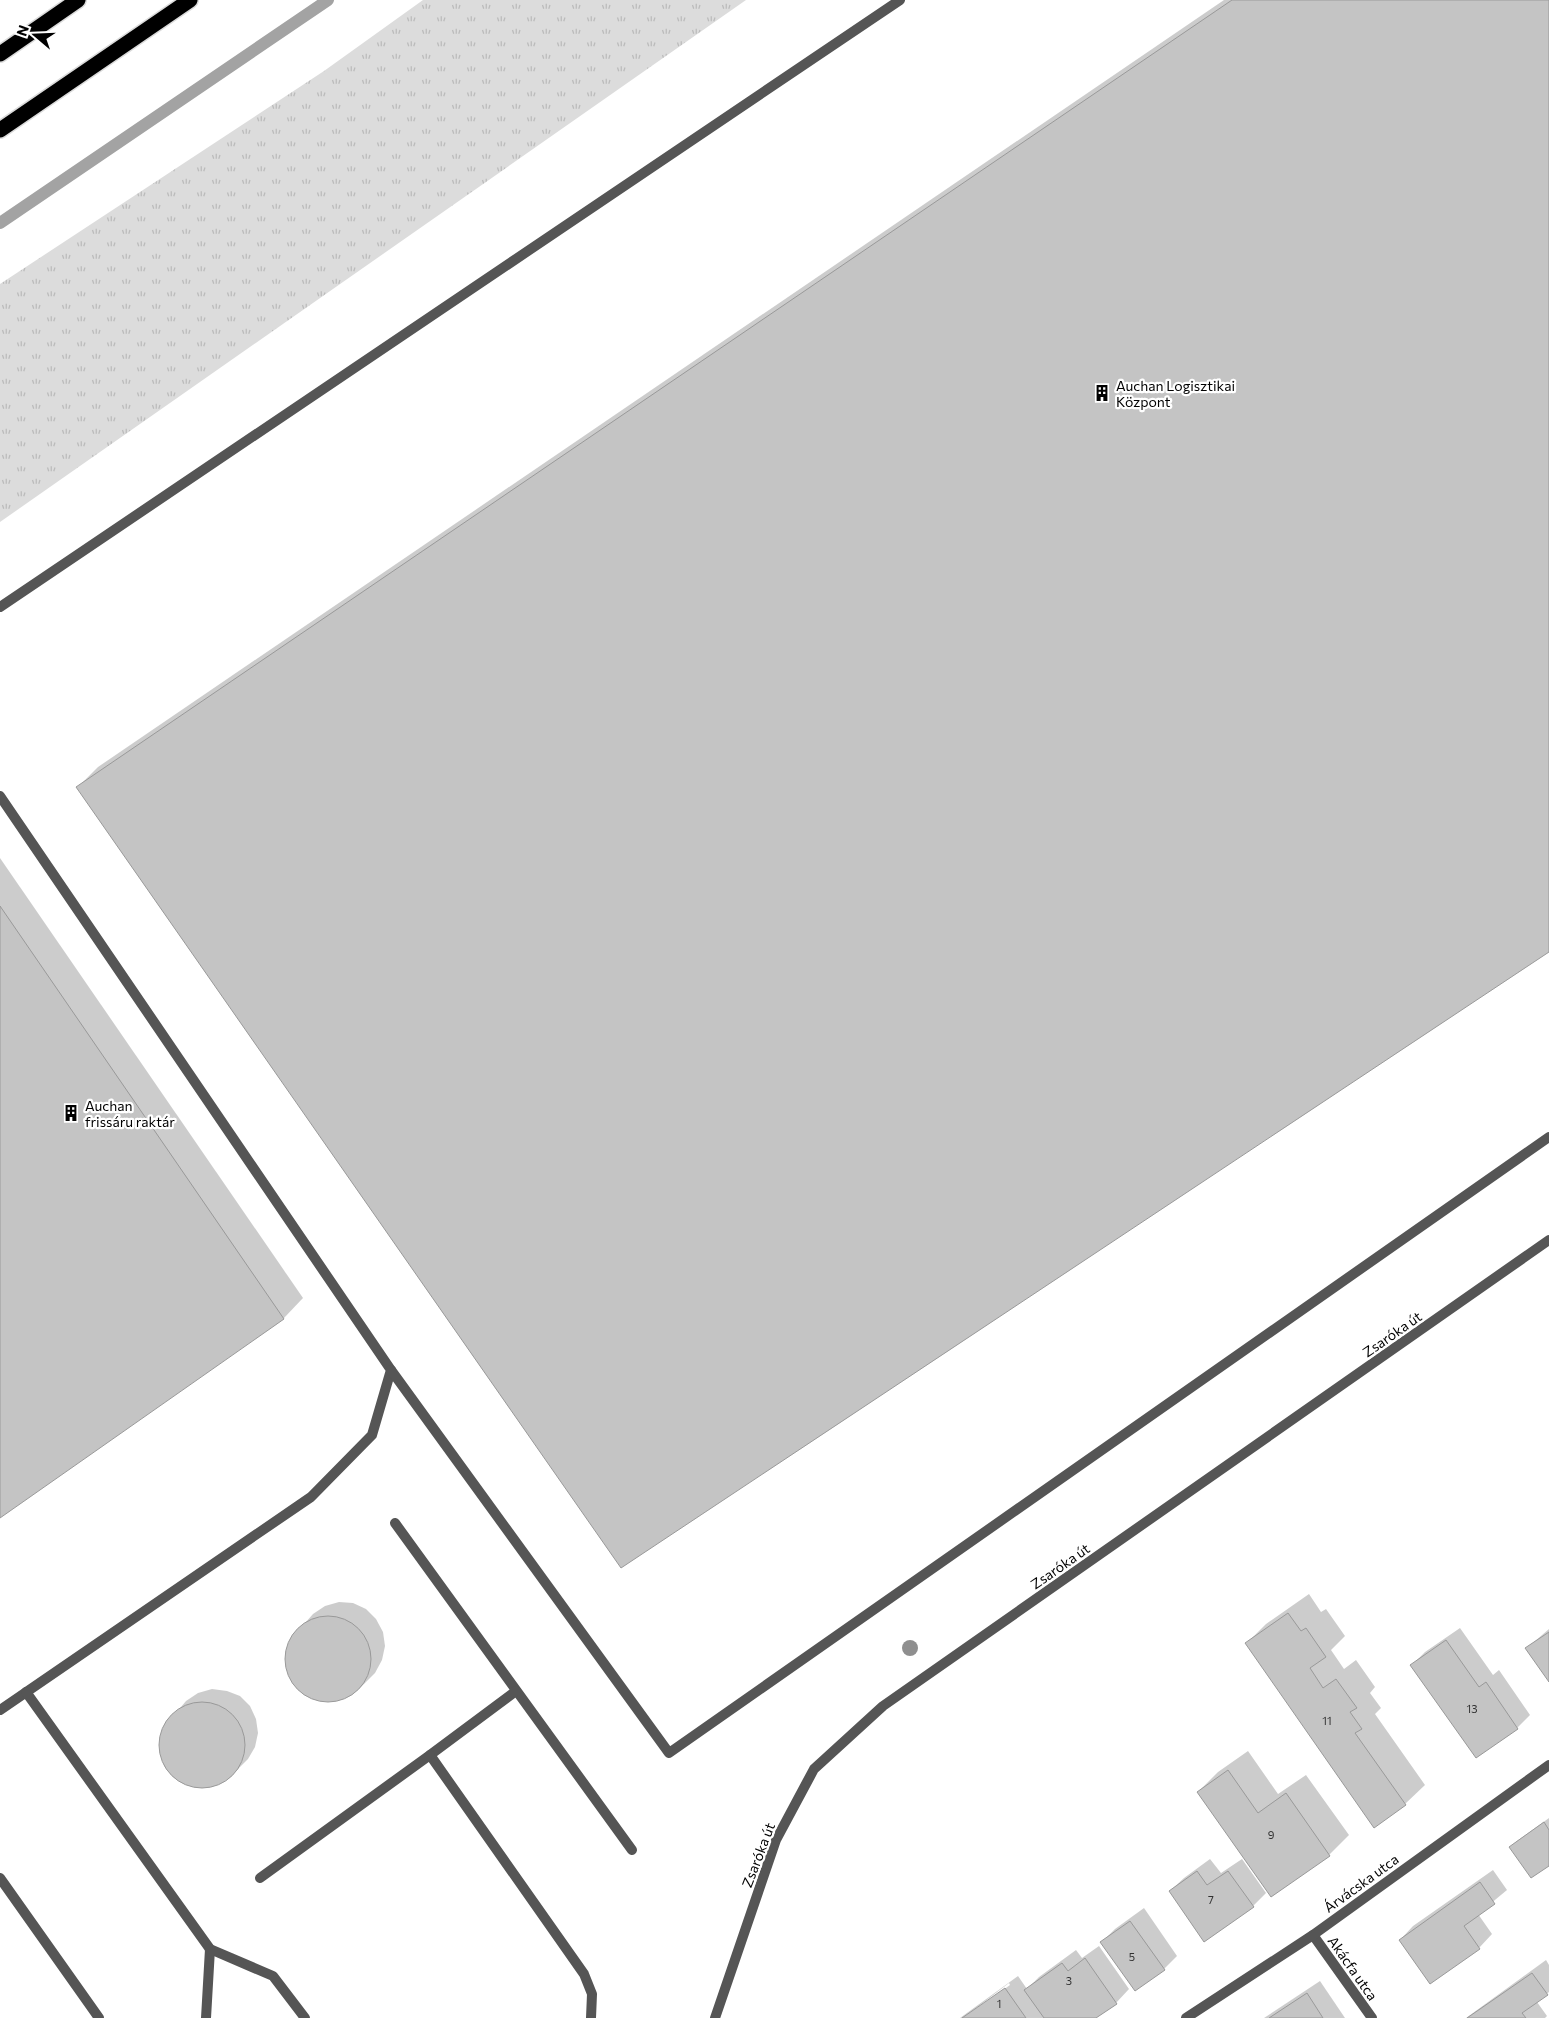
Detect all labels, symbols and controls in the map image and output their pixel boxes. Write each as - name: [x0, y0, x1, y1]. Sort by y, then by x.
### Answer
- north arrow: [10, 10, 60, 60]
- text: N: [12, 23, 32, 38]
- place label: Auchan Logisztikai Központ: [1116, 377, 1235, 410]
- building icon: Auchan Logisztikai Központ: [1092, 383, 1112, 403]
- place label: Auchan frissáru raktár: [85, 1097, 175, 1130]
- building icon: Auchan frissáru raktár: [61, 1103, 81, 1123]
- street label: Zsaróka út: [1359, 1307, 1425, 1360]
- street label: Zsaróka út: [1027, 1539, 1093, 1592]
- house number: 13: [1467, 1702, 1477, 1715]
- house number: 11: [1322, 1714, 1332, 1727]
- street label: Zsaróka út: [738, 1820, 778, 1890]
- house number: 9: [1268, 1828, 1275, 1841]
- street label: Árvácska utca: [1320, 1850, 1402, 1916]
- house number: 7: [1208, 1893, 1214, 1906]
- street label: Akácfa utca: [1325, 1933, 1381, 2003]
- house number: 5: [1129, 1950, 1135, 1963]
- house number: 3: [1066, 1974, 1072, 1987]
- house number: 1: [997, 1997, 1001, 2010]

